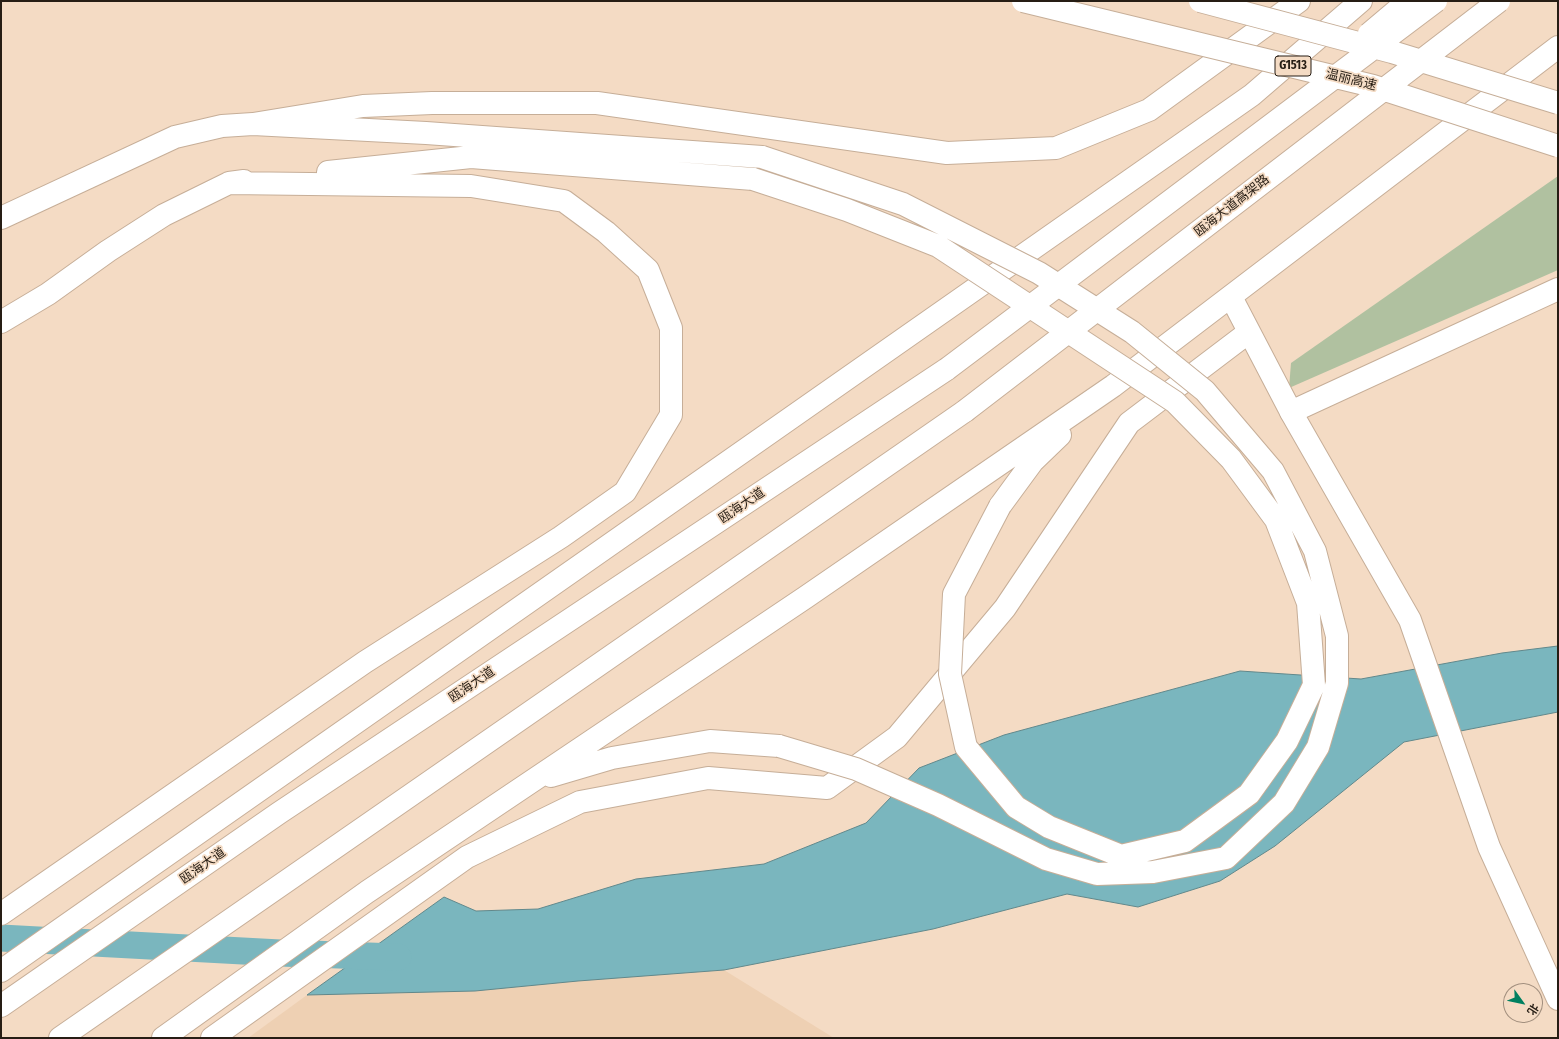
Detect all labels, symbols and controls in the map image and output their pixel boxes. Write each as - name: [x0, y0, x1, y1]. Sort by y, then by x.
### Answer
- road number: G1513: [1275, 56, 1311, 76]
- street label: 温丽高速: [1324, 66, 1378, 94]
- street label: 瓯海大道高架路: [1191, 172, 1273, 240]
- street label: 瓯海大道: [716, 485, 768, 527]
- street label: 瓯海大道: [446, 664, 498, 706]
- street label: 瓯海大道: [177, 845, 229, 887]
- north arrow: [1503, 983, 1543, 1023]
- text: 北: [1524, 1001, 1541, 1017]

